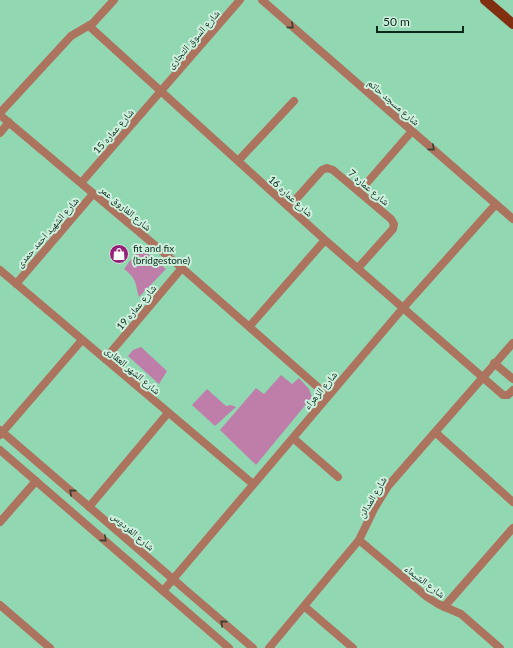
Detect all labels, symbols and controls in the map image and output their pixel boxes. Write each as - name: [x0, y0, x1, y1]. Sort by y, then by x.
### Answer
- street label: شارع السوق التجارى: [164, 7, 223, 71]
- scale bar: [377, 8, 463, 34]
- text: 50 m: [383, 14, 410, 29]
- one-way arrow: [287, 21, 294, 28]
- street label: شارع مسجد حاتم: [364, 76, 423, 129]
- street label: شارع عماره 15: [90, 106, 137, 156]
- one-way arrow: [427, 143, 434, 150]
- street label: شارع عماره 7: [346, 166, 392, 209]
- street label: شارع عماره 16: [266, 173, 316, 220]
- street label: شارع الفاروق عمر: [97, 182, 154, 234]
- street label: شارع الشهيد احمد حمدى: [13, 194, 82, 270]
- place label: fit and fix (bridgestone): [133, 242, 191, 266]
- shop icon: fit and fix (bridgestone): [108, 243, 130, 265]
- street label: شارع عماره 19: [114, 282, 159, 333]
- street label: شارع الشهر العقارى: [102, 343, 163, 398]
- street label: شارع الزهراء: [301, 368, 340, 412]
- street label: شارع المدائن: [355, 474, 390, 520]
- one-way arrow: [69, 489, 77, 497]
- street label: شارع الفردوس: [108, 509, 157, 554]
- one-way arrow: [99, 535, 106, 542]
- street label: شارع الشيماء: [402, 562, 448, 601]
- one-way arrow: [221, 620, 228, 627]

